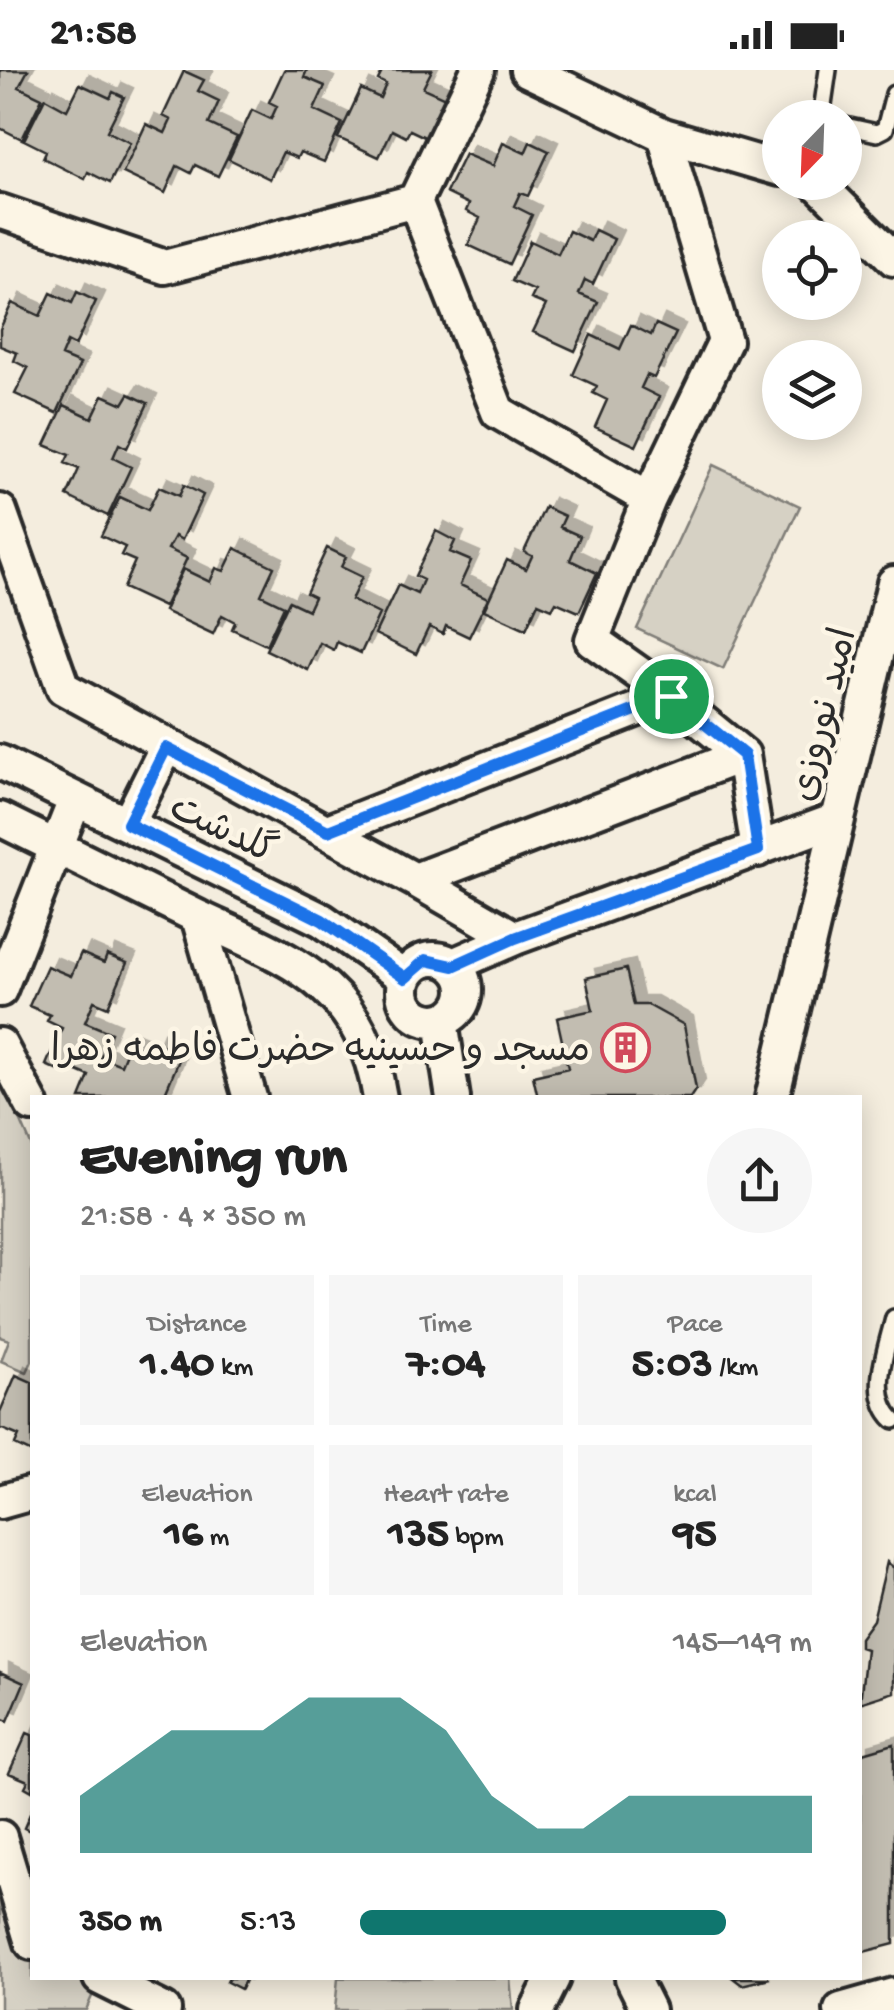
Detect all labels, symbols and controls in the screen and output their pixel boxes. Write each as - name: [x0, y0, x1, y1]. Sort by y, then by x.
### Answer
- text: 21:58: [50, 13, 137, 57]
- north arrow: [762, 100, 862, 200]
- map controls: [762, 100, 862, 440]
- button: locate: [762, 220, 862, 320]
- button: layers: [762, 340, 862, 440]
- street label: امید نوروزی: [783, 624, 870, 807]
- pin: [629, 654, 714, 739]
- icon: arrive: [644, 669, 699, 724]
- street label: گلدشت: [161, 782, 284, 877]
- building icon: مسجد و حسینیه حضرت فاطمه زهرا: [599, 1021, 651, 1073]
- place label: مسجد و حسینیه حضرت فاطمه زهرا: [51, 1030, 590, 1075]
- button: share: [707, 1128, 812, 1233]
- text: Evening run: [80, 1129, 347, 1193]
- text: 21:58 · 4 × 350 m: [80, 1199, 306, 1237]
- text: Distance: [148, 1309, 246, 1342]
- text: Time: [420, 1309, 472, 1342]
- text: Pace: [668, 1309, 722, 1342]
- text: 1.40: [141, 1342, 214, 1391]
- text: 7:04: [407, 1342, 485, 1391]
- text: 5:03: [632, 1342, 713, 1391]
- text: km: [214, 1352, 253, 1385]
- text: /km: [713, 1352, 758, 1385]
- text: Elevation: [141, 1479, 253, 1512]
- text: Heart rate: [383, 1479, 509, 1512]
- text: kcal: [673, 1479, 717, 1512]
- text: 16: [165, 1512, 203, 1561]
- text: 135: [388, 1512, 449, 1561]
- text: 95: [673, 1512, 717, 1561]
- text: m: [203, 1522, 229, 1555]
- text: bpm: [449, 1522, 504, 1555]
- text: Elevation: [80, 1625, 207, 1663]
- text: 145–149 m: [673, 1625, 812, 1663]
- text: 350 m: [80, 1904, 162, 1942]
- text: 5:13: [240, 1904, 296, 1942]

